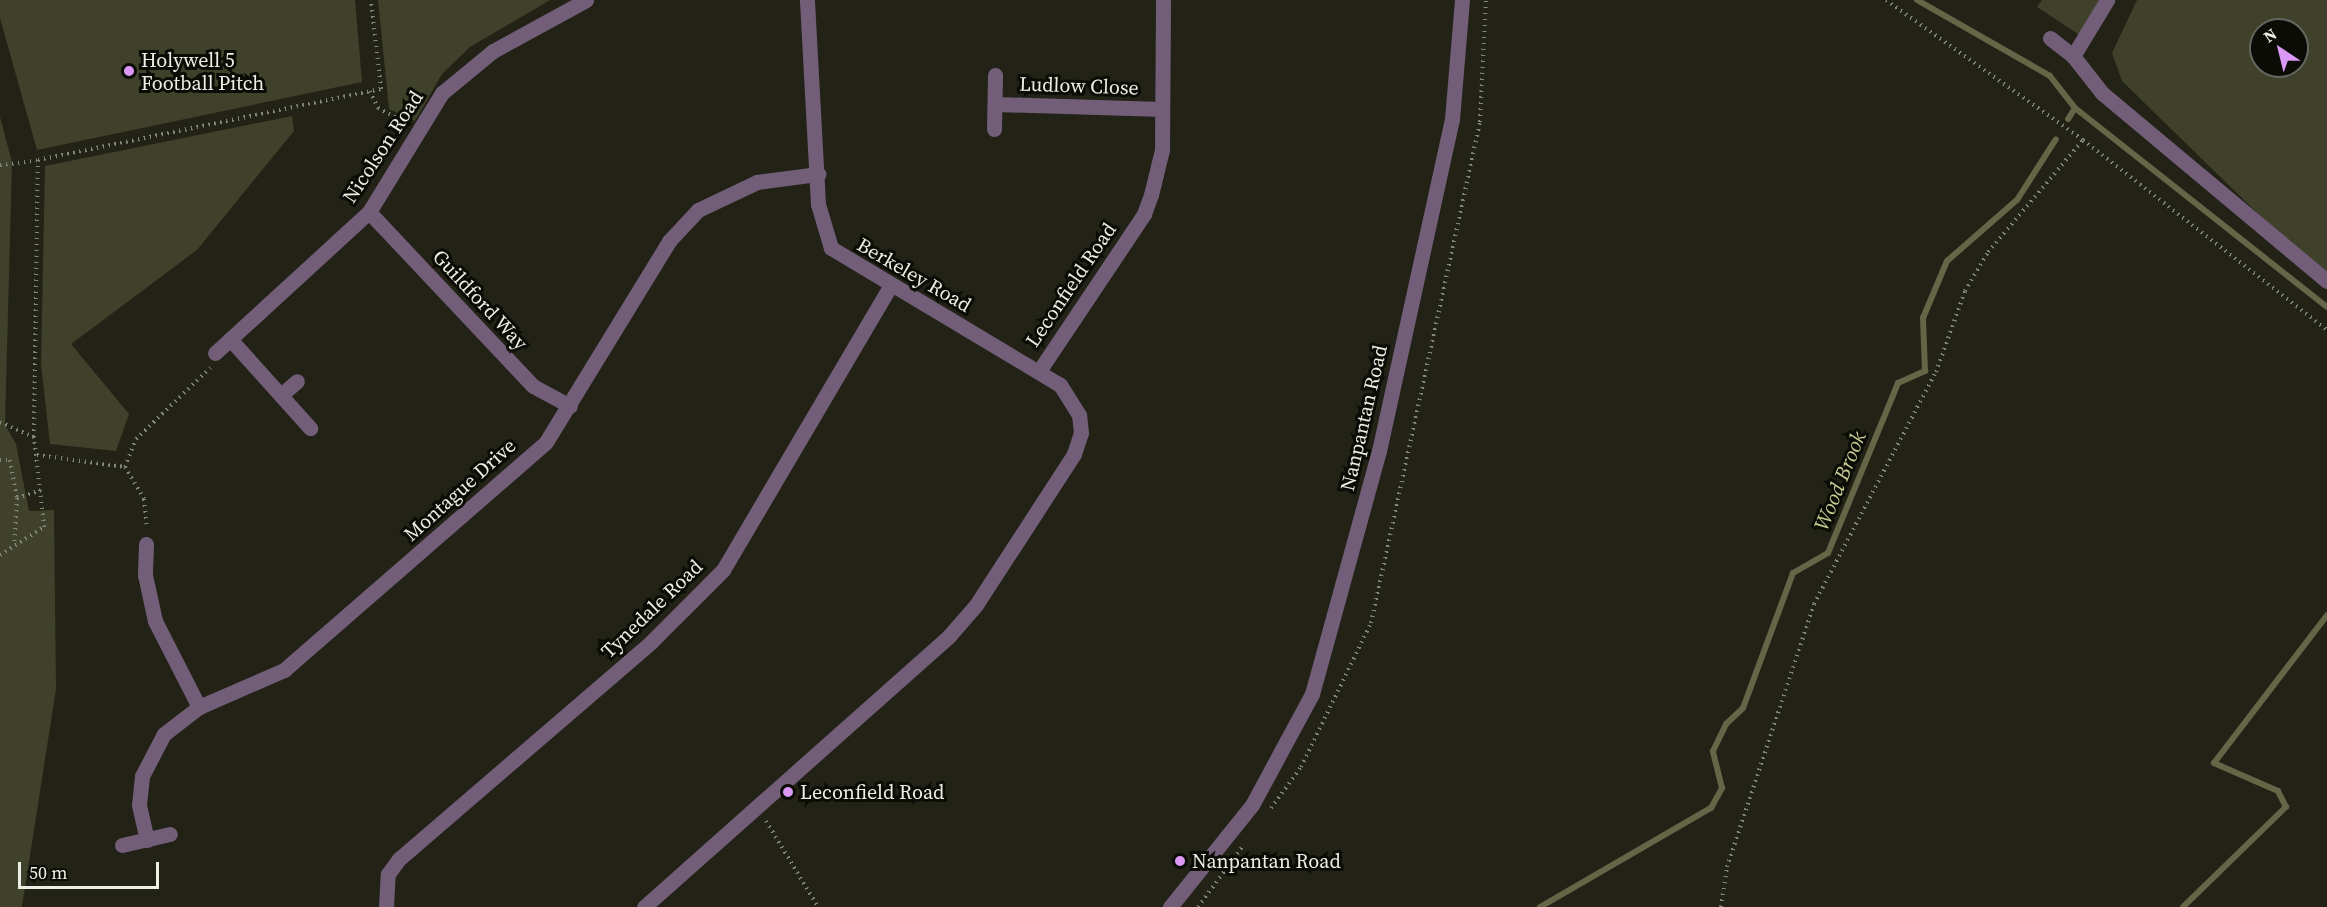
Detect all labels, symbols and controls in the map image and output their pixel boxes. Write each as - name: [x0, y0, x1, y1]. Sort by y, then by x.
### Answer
- north arrow: [2249, 18, 2309, 78]
- text: N: [2259, 23, 2281, 47]
- place label: Holywell 5 Football Pitch: [141, 48, 264, 95]
- marker: Holywell 5 Football Pitch: [122, 64, 136, 78]
- street label: Ludlow Close: [1019, 72, 1139, 100]
- street label: Nicolson Road: [338, 86, 428, 208]
- street label: Leconfield Road: [1021, 218, 1121, 352]
- street label: Berkeley Road: [853, 233, 975, 317]
- street label: Guildford Way: [427, 245, 533, 355]
- street label: Nanpantan Road: [1336, 343, 1392, 493]
- water label: Wood Brook: [1809, 428, 1871, 534]
- street label: Montague Drive: [399, 434, 521, 546]
- street label: Tynedale Road: [596, 555, 708, 663]
- place label: Leconfield Road: [800, 780, 944, 804]
- marker: Leconfield Road: [781, 785, 795, 799]
- place label: Nanpantan Road: [1192, 849, 1341, 873]
- scale bar: [21, 850, 162, 888]
- marker: Nanpantan Road: [1173, 854, 1187, 868]
- text: 50 m: [29, 860, 67, 885]

